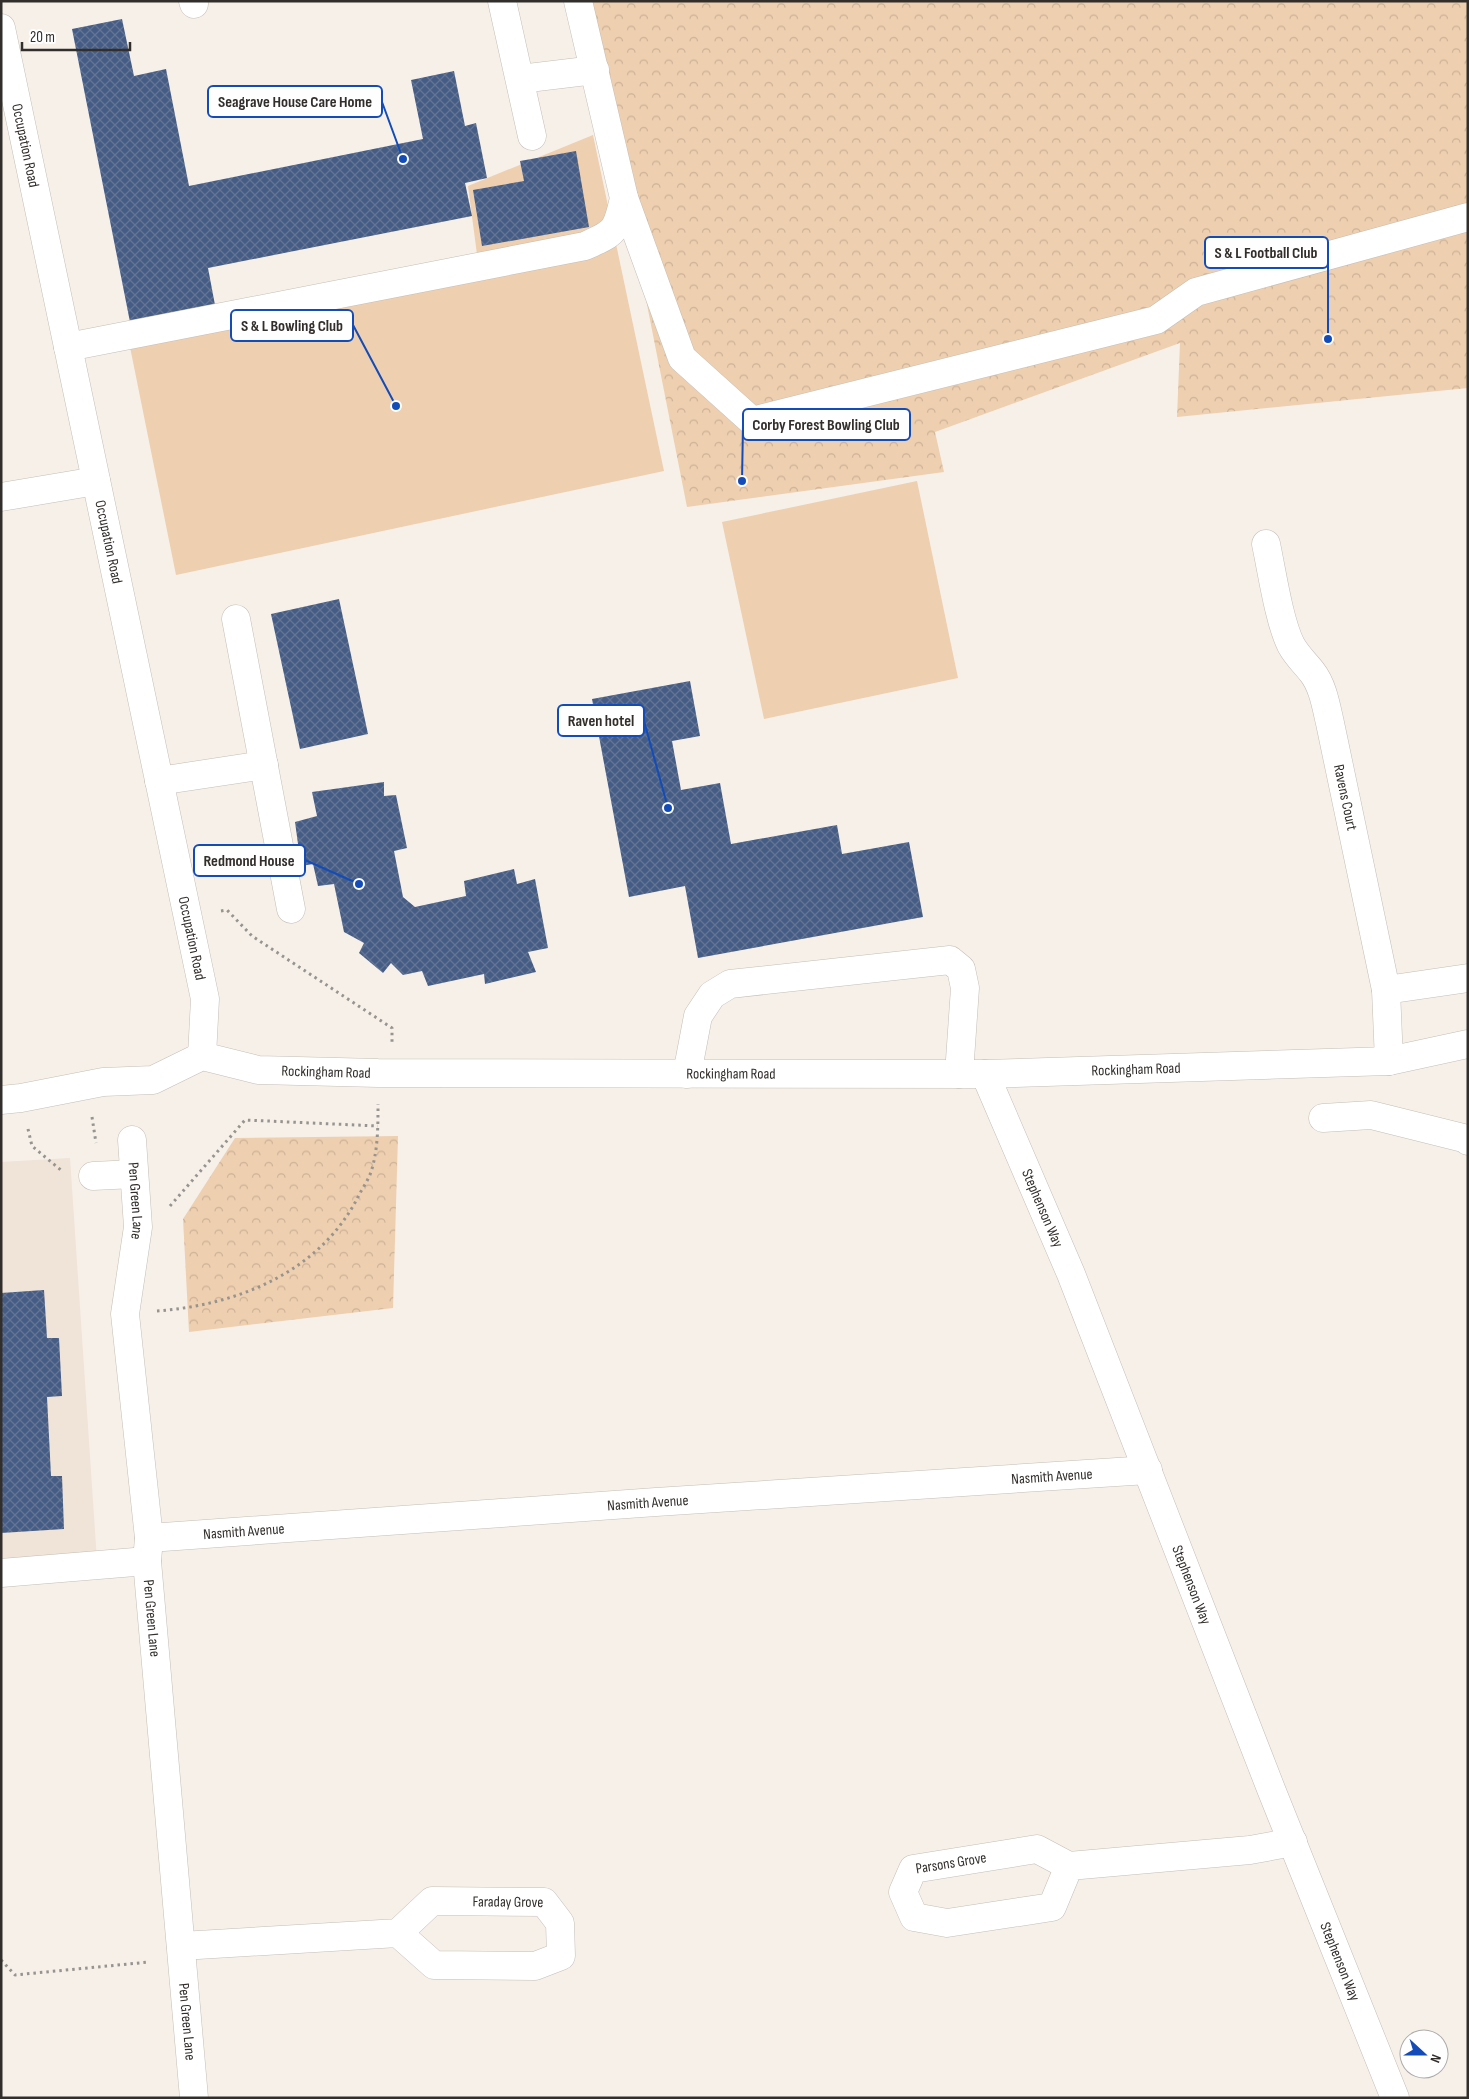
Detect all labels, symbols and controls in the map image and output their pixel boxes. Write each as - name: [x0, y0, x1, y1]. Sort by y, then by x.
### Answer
- scale bar: [22, 20, 130, 52]
- text: 20 m: [30, 28, 55, 47]
- callout: Seagrave House Care Home: [208, 86, 382, 117]
- text: Seagrave House Care Home: [218, 93, 372, 112]
- street label: Occupation Road: [8, 102, 44, 189]
- callout: S & L Football Club: [1205, 237, 1328, 268]
- text: S & L Football Club: [1215, 244, 1318, 263]
- callout: S & L Bowling Club: [231, 310, 353, 341]
- text: S & L Bowling Club: [241, 317, 343, 336]
- callout: Corby Forest Bowling Club: [743, 409, 910, 440]
- text: Corby Forest Bowling Club: [752, 416, 900, 435]
- street label: Occupation Road: [91, 498, 127, 585]
- callout: Raven hotel: [558, 705, 644, 736]
- text: Raven hotel: [568, 712, 634, 731]
- street label: Ravens Court: [1329, 763, 1362, 833]
- callout: Redmond House: [194, 845, 305, 876]
- text: Redmond House: [203, 852, 295, 871]
- street label: Occupation Road: [174, 895, 210, 982]
- street label: Rockingham Road: [1091, 1058, 1181, 1080]
- street label: Rockingham Road: [281, 1061, 371, 1082]
- street label: Rockingham Road: [686, 1064, 776, 1083]
- street label: Pen Green Lane: [124, 1162, 147, 1241]
- street label: Stephenson Way: [1017, 1166, 1068, 1250]
- street label: Nasmith Avenue: [1011, 1464, 1093, 1488]
- street label: Nasmith Avenue: [606, 1490, 689, 1515]
- street label: Nasmith Avenue: [203, 1519, 285, 1544]
- street label: Stephenson Way: [1168, 1542, 1216, 1627]
- street label: Pen Green Lane: [139, 1579, 165, 1658]
- street label: Parsons Grove: [914, 1848, 988, 1878]
- street label: Faraday Grove: [473, 1892, 543, 1911]
- street label: Stephenson Way: [1316, 1919, 1365, 2004]
- street label: Pen Green Lane: [174, 1982, 200, 2061]
- north arrow: [1399, 2029, 1449, 2079]
- text: N: [1426, 2052, 1445, 2065]

